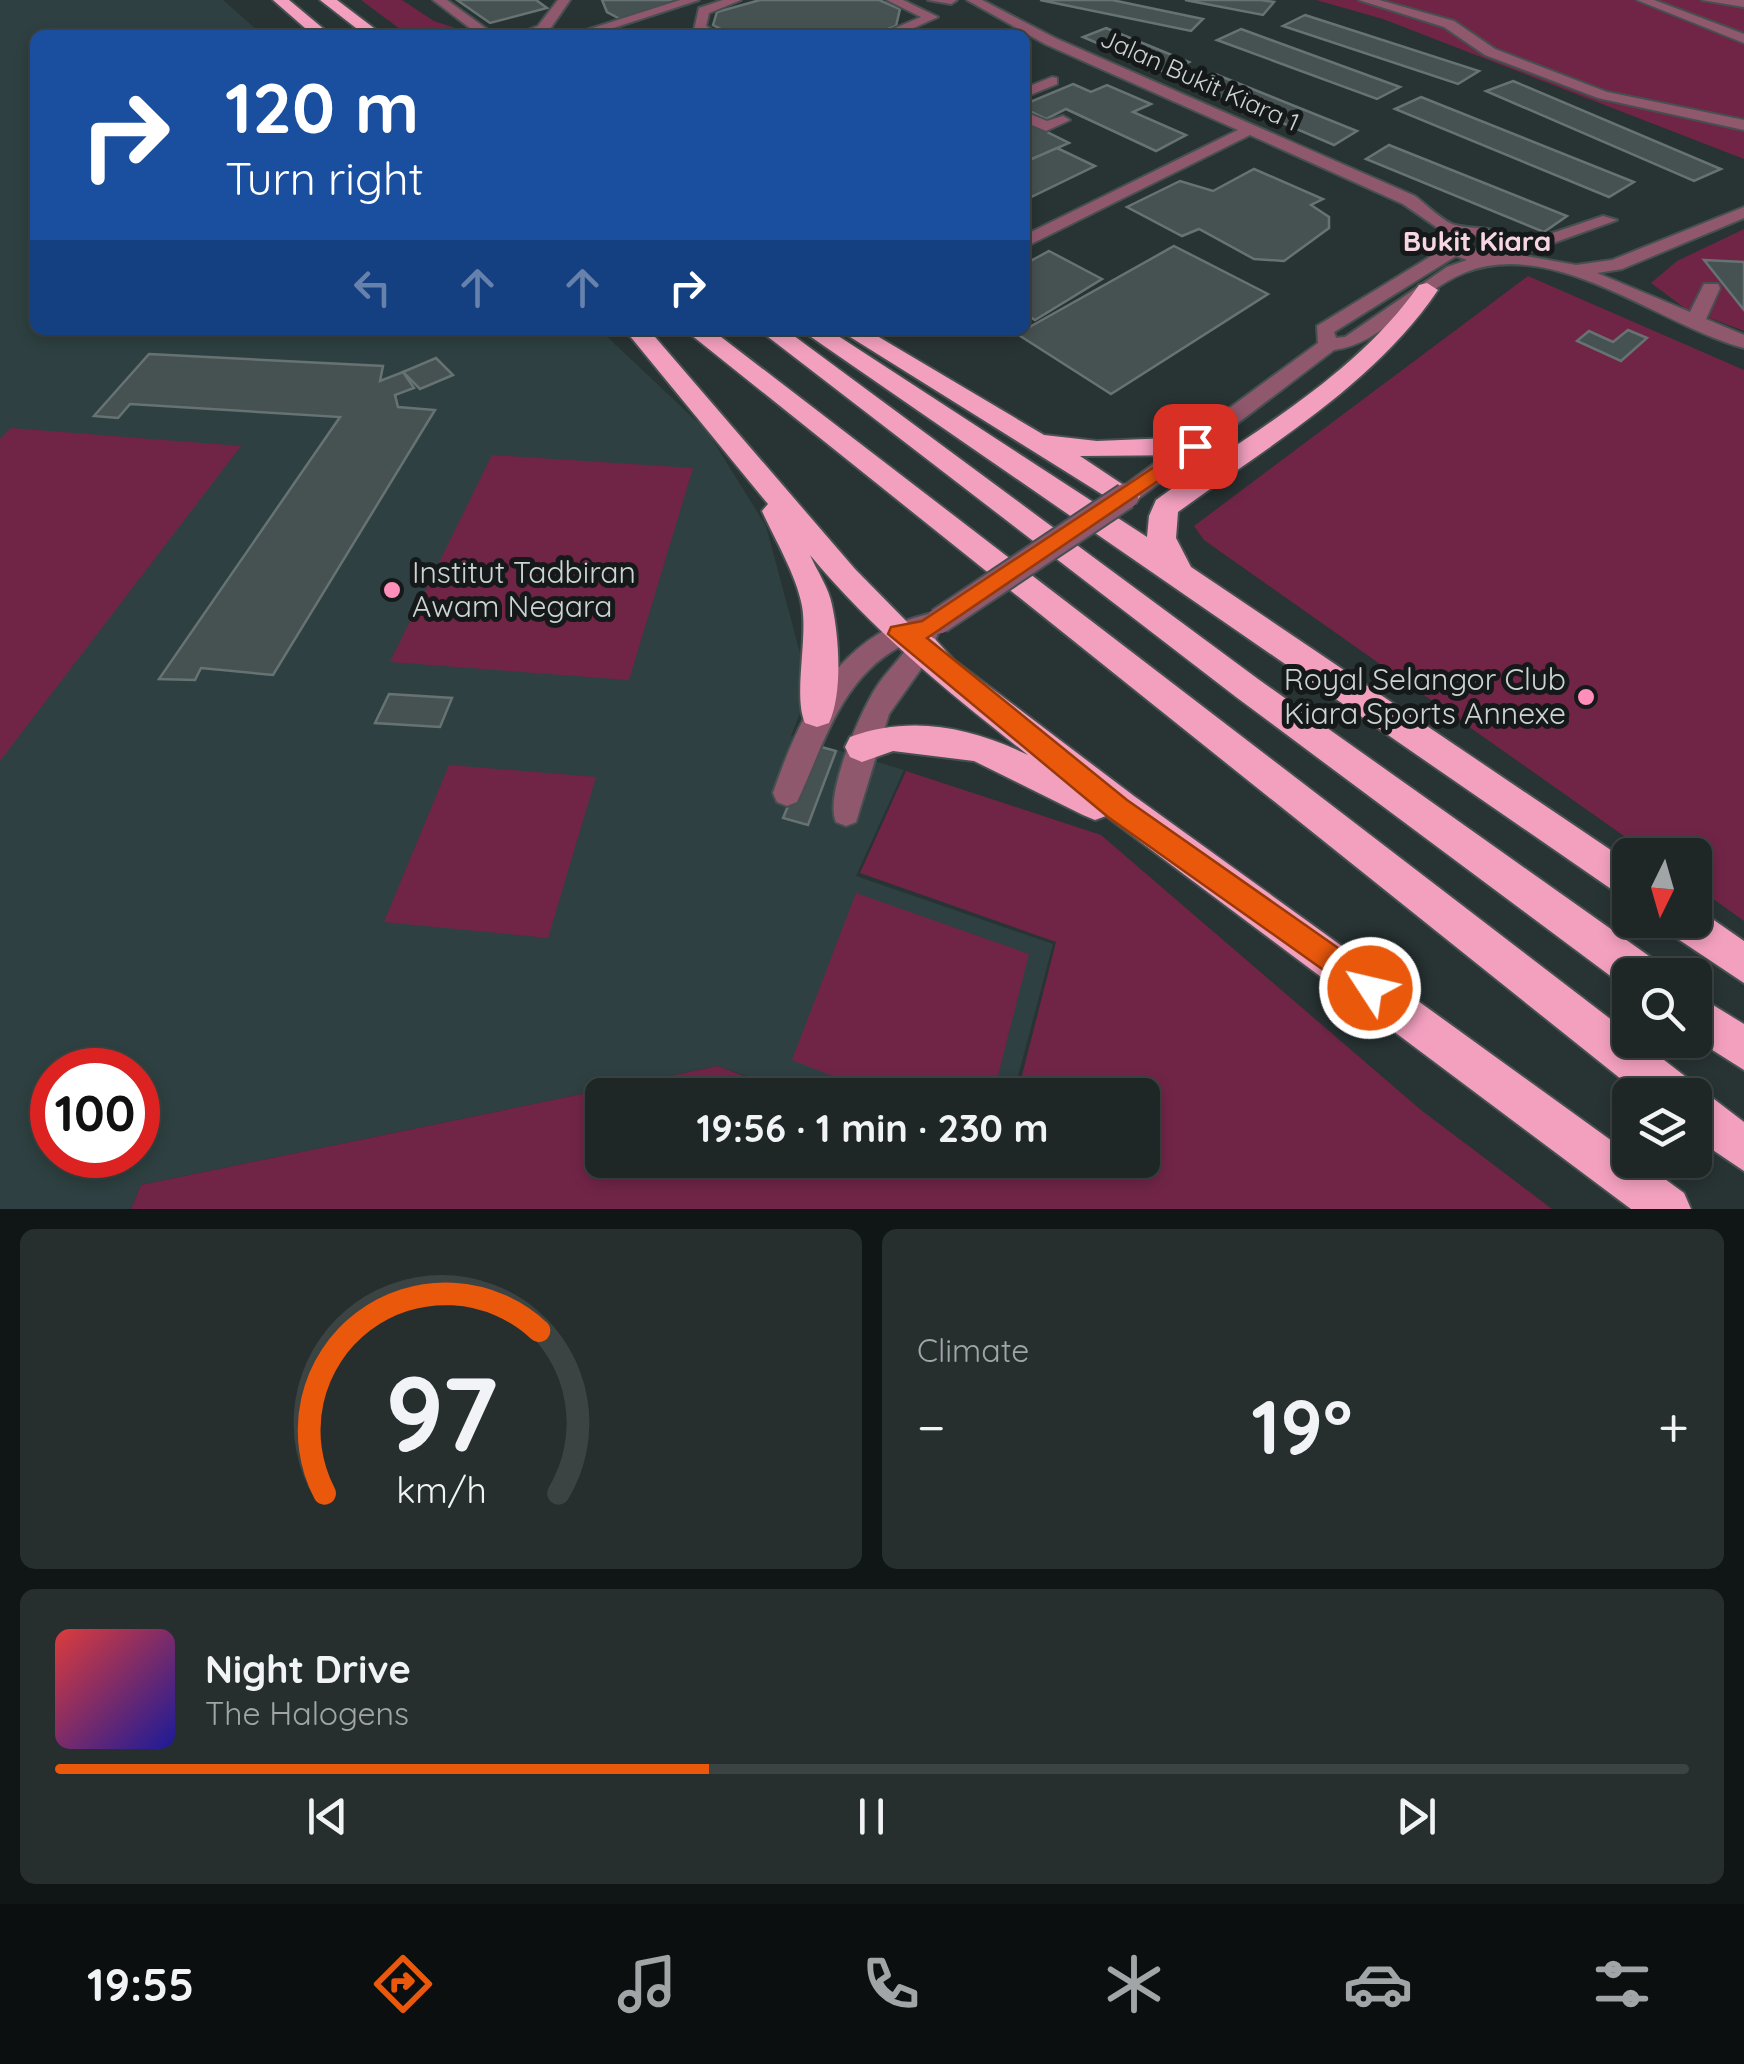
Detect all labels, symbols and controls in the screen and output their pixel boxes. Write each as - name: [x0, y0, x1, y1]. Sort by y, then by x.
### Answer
- street label: Jalan Bukit Kiara 1: [1096, 22, 1304, 137]
- text: 120 m: [225, 63, 419, 151]
- icon: right: [60, 70, 190, 200]
- text: Turn right: [225, 150, 424, 206]
- district label: Bukit Kiara: [1403, 223, 1551, 258]
- icon: left: [345, 260, 400, 315]
- icon: ahead: [450, 260, 505, 315]
- icon: ahead: [555, 260, 610, 315]
- icon: right: [660, 260, 715, 315]
- pin: [1153, 404, 1238, 489]
- icon: arrive: [1168, 419, 1223, 474]
- place label: Institut Tadbiran Awam Negara: [412, 553, 636, 625]
- marker: Institut Tadbiran Awam Negara: [381, 579, 403, 601]
- place label: Royal Selangor Club Kiara Sports Annexe: [1284, 660, 1566, 732]
- marker: Royal Selangor Club Kiara Sports Annexe: [1575, 686, 1597, 708]
- north arrow: [1612, 838, 1712, 938]
- map controls: [1612, 838, 1712, 1178]
- position arrow: [1318, 936, 1422, 1040]
- button: search: [1612, 958, 1712, 1058]
- speed limit sign: 100: [30, 1048, 160, 1178]
- button: layers: [1612, 1078, 1712, 1178]
- text: 19:56 · 1 min · 230 m: [696, 1104, 1049, 1152]
- text: Climate: [917, 1330, 1029, 1370]
- text: 97: [384, 1347, 498, 1477]
- text: 19°: [1251, 1379, 1352, 1473]
- text: −: [917, 1392, 946, 1461]
- text: +: [1658, 1392, 1689, 1461]
- text: km/h: [396, 1467, 486, 1512]
- text: Night Drive: [205, 1645, 411, 1693]
- text: The Halogens: [205, 1693, 409, 1733]
- icon: previous: [300, 1789, 355, 1844]
- icon: pause: [844, 1789, 899, 1844]
- icon: next: [1389, 1789, 1444, 1844]
- icon: directions: [368, 1949, 438, 2019]
- icon: music: [612, 1949, 682, 2019]
- icon: phone: [856, 1949, 926, 2019]
- icon: climate: [1099, 1949, 1169, 2019]
- icon: car: [1343, 1949, 1413, 2019]
- icon: filters: [1587, 1949, 1657, 2019]
- text: 19:55: [87, 1956, 194, 2012]

